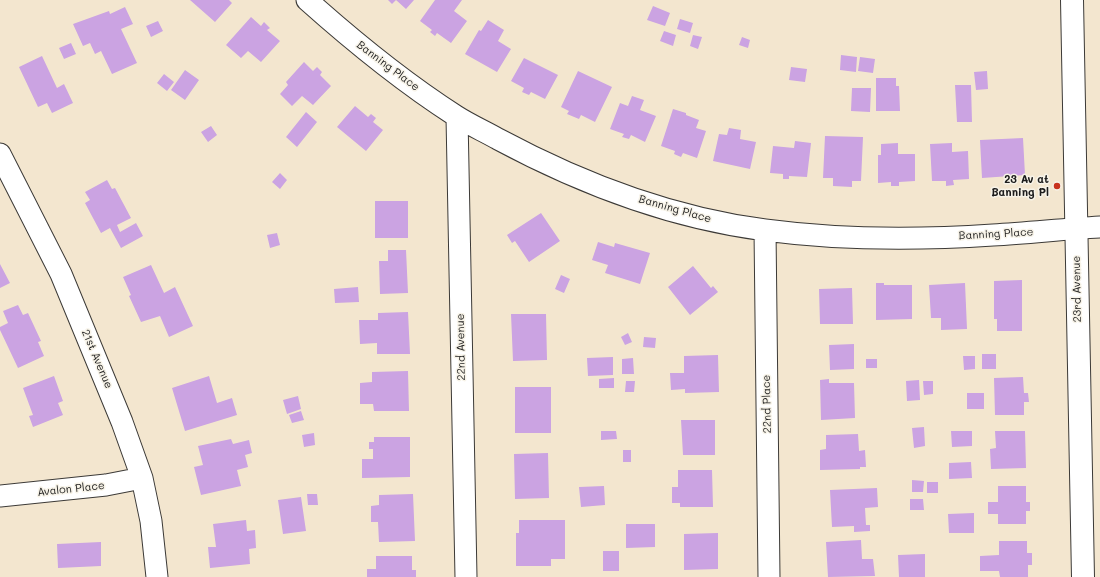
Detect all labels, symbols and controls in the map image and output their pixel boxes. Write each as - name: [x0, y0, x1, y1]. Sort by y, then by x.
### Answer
- street label: Banning Place: [354, 38, 422, 94]
- place label: 23 Av at Banning Pl: [991, 173, 1049, 199]
- marker: 23 Av at Banning Pl: [1052, 181, 1062, 191]
- street label: Banning Place: [637, 192, 713, 226]
- street label: Banning Place: [958, 225, 1034, 243]
- street label: 23rd Avenue: [1070, 256, 1084, 322]
- street label: 22nd Avenue: [454, 313, 468, 381]
- street label: 21st Avenue: [79, 328, 115, 390]
- street label: 22nd Place: [760, 375, 774, 433]
- street label: Avalon Place: [37, 479, 105, 499]

